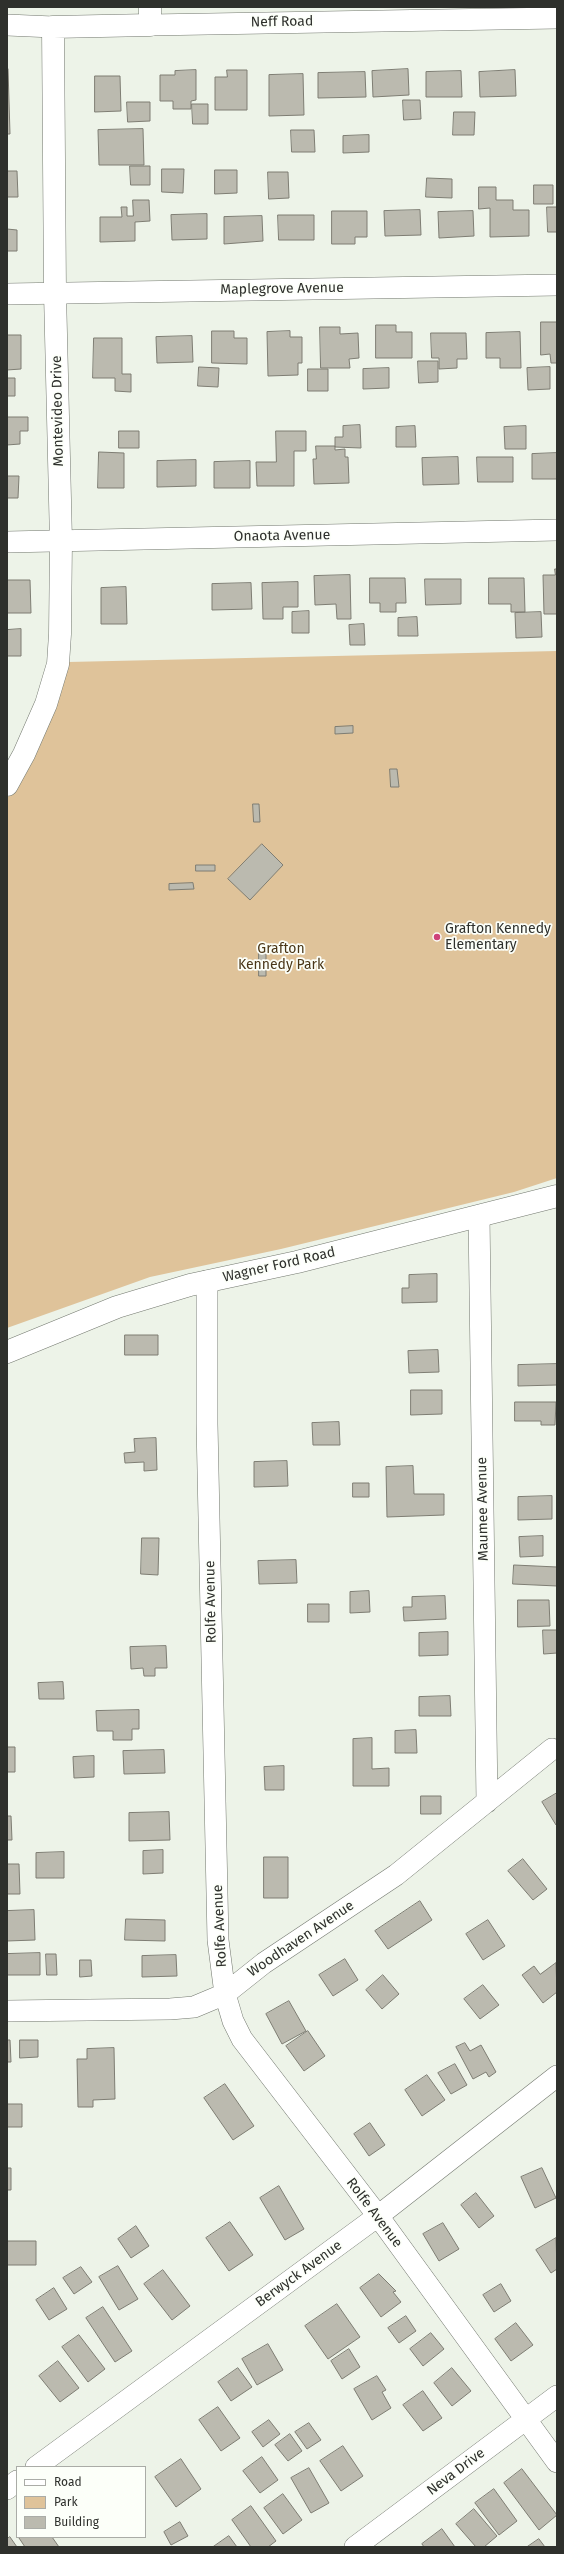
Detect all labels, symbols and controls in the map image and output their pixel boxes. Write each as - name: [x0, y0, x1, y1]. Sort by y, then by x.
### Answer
- street label: Neff Road: [251, 13, 313, 31]
- street label: Maplegrove Avenue: [220, 280, 344, 298]
- street label: Montevideo Drive: [49, 355, 67, 467]
- street label: Onaota Avenue: [234, 527, 330, 545]
- place label: Grafton Kennedy Elementary: [445, 921, 551, 954]
- marker: Grafton Kennedy Elementary: [432, 932, 442, 942]
- park label: Grafton Kennedy Park: [238, 941, 324, 974]
- street label: Wagner Ford Road: [221, 1244, 337, 1286]
- street label: Maumee Avenue: [474, 1457, 492, 1561]
- street label: Rolfe Avenue: [202, 1560, 220, 1644]
- street label: Rolfe Avenue: [209, 1884, 231, 1968]
- street label: Woodhaven Avenue: [245, 1897, 357, 1981]
- street label: Rolfe Avenue: [342, 2175, 406, 2251]
- street label: Berwyck Avenue: [253, 2237, 345, 2311]
- street label: Neva Drive: [424, 2445, 488, 2499]
- legend: [16, 2466, 146, 2538]
- text: Road: [54, 2475, 82, 2489]
- text: Park: [54, 2495, 78, 2509]
- text: Building: [54, 2515, 99, 2529]

